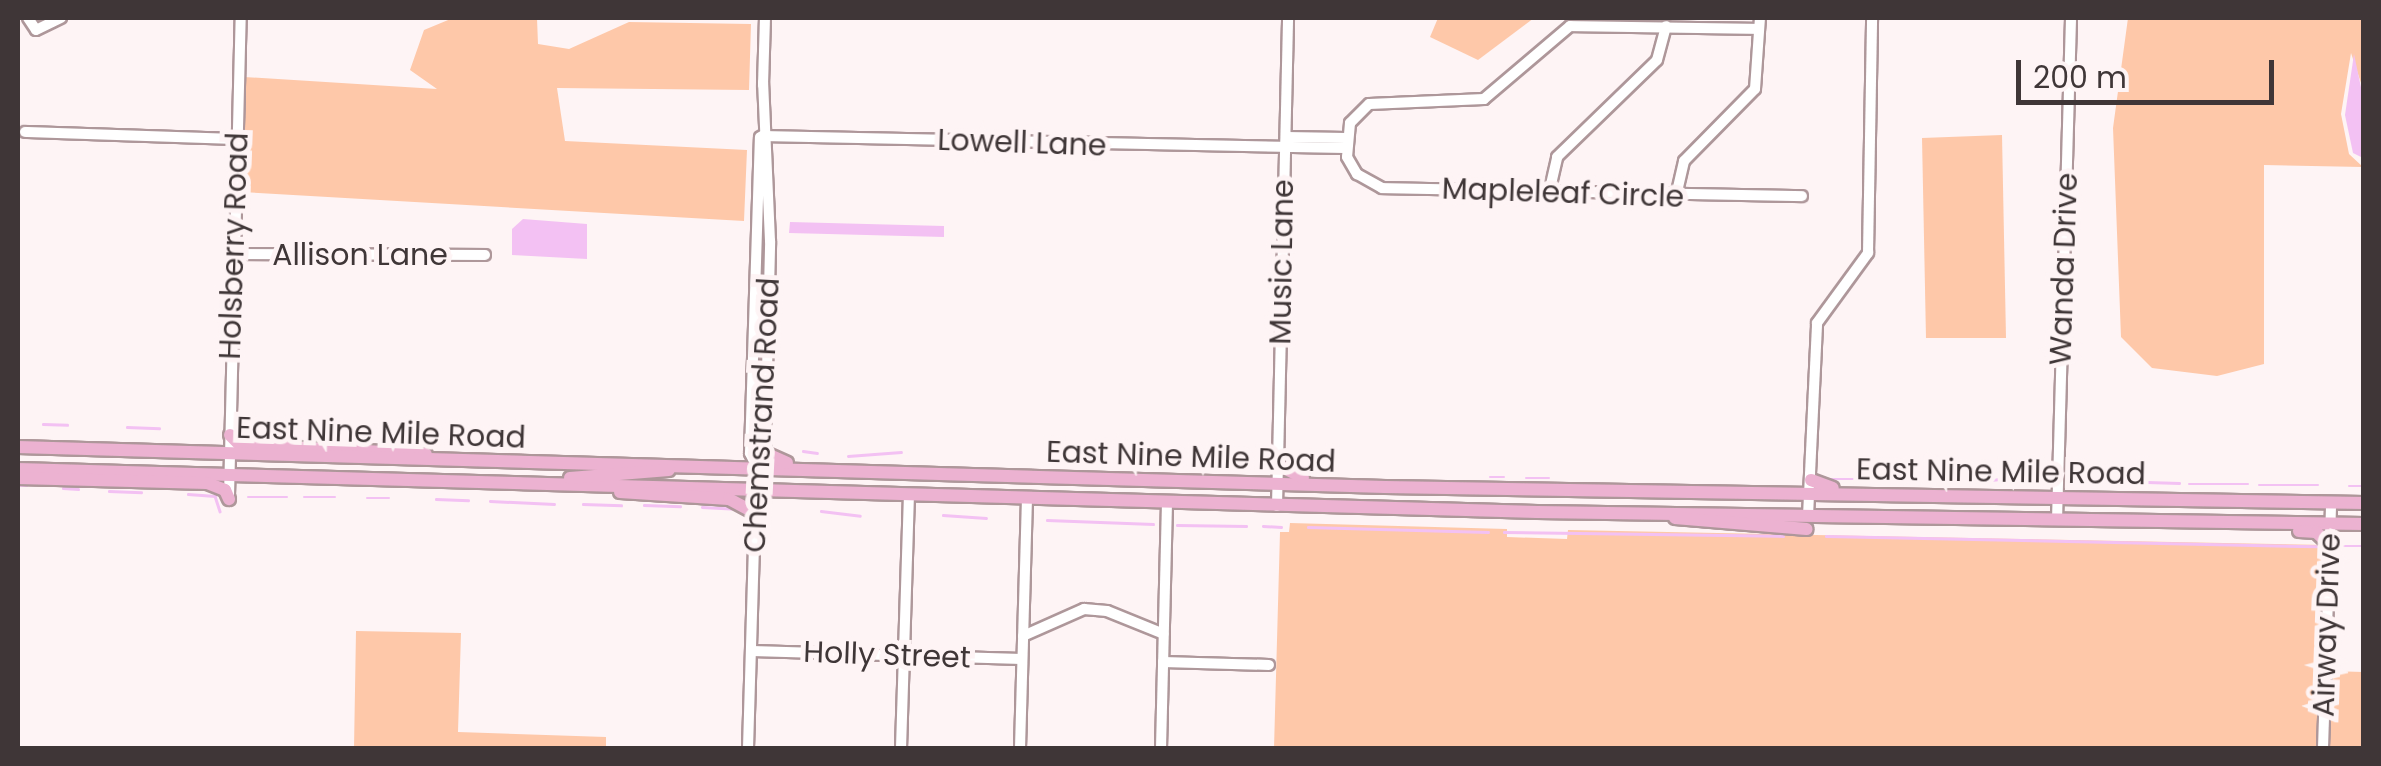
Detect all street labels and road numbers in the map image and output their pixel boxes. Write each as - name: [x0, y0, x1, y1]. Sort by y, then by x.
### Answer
- street label: Lowell Lane: [937, 122, 1107, 164]
- street label: Holsberry Road: [212, 132, 256, 360]
- street label: Mapleleaf Circle: [1441, 171, 1685, 215]
- street label: Wanda Drive: [2043, 172, 2085, 366]
- street label: Music Lane: [1263, 179, 1301, 345]
- street label: Allison Lane: [272, 237, 448, 273]
- street label: Chemstrand Road: [737, 277, 787, 553]
- street label: East Nine Mile Road: [236, 410, 526, 456]
- street label: East Nine Mile Road: [1046, 434, 1336, 480]
- street label: East Nine Mile Road: [1856, 451, 2146, 493]
- street label: Airway Drive: [2306, 533, 2348, 717]
- street label: Holly Street: [803, 634, 971, 676]

